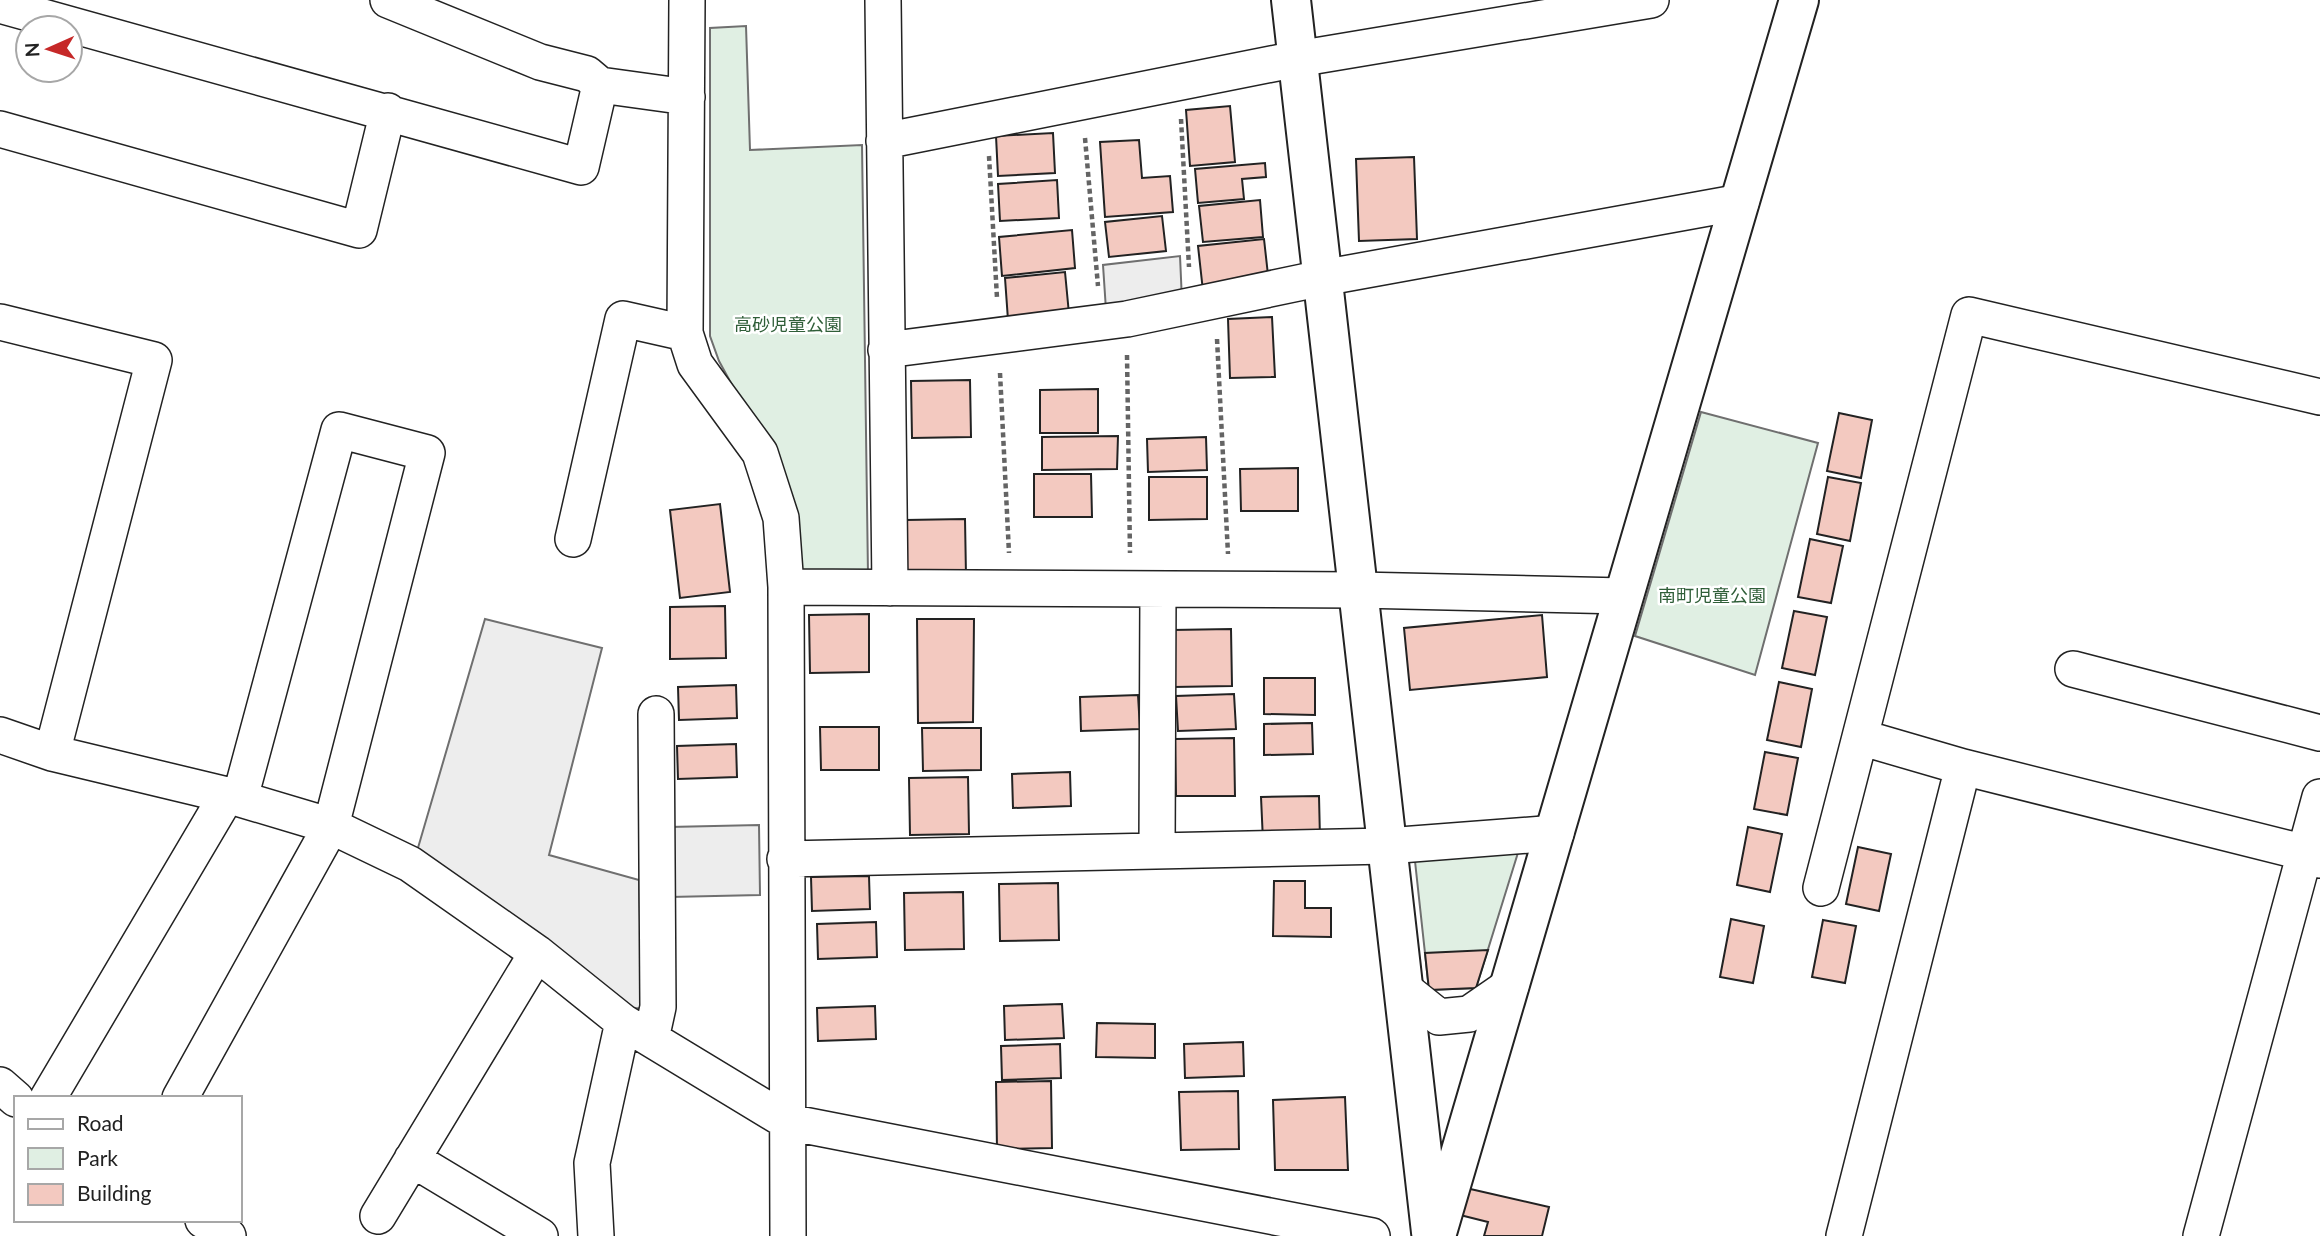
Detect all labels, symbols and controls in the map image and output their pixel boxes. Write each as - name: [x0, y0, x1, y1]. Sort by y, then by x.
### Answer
- north arrow: [14, 14, 84, 84]
- text: N: [20, 42, 43, 58]
- park label: 高砂児童公園: [734, 313, 842, 335]
- park label: 南町児童公園: [1658, 584, 1766, 606]
- legend: [14, 1096, 242, 1222]
- text: Road: [77, 1110, 124, 1135]
- text: Park: [77, 1145, 118, 1170]
- text: Building: [77, 1180, 152, 1205]

